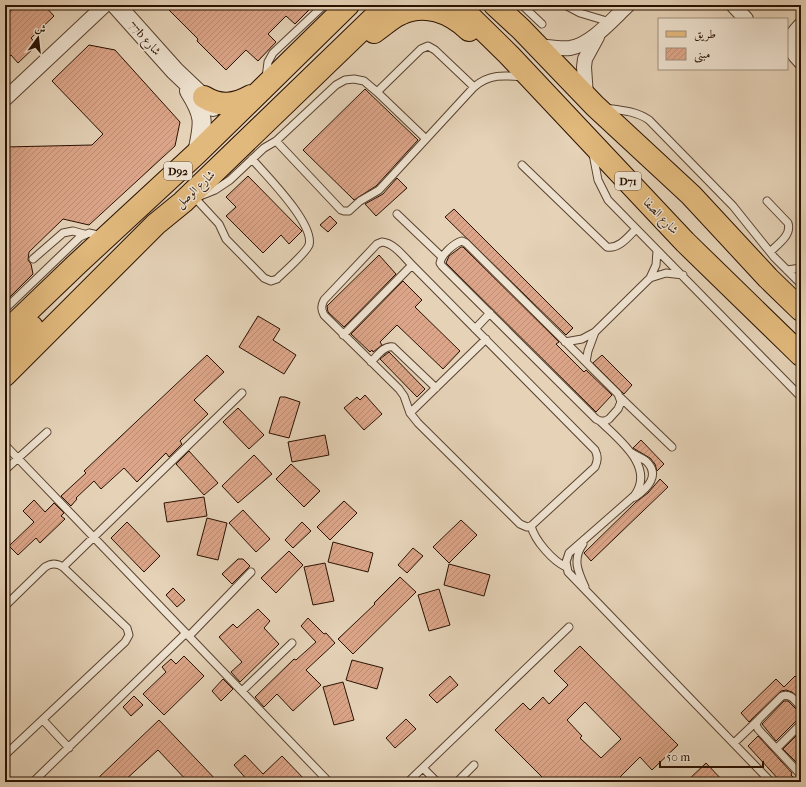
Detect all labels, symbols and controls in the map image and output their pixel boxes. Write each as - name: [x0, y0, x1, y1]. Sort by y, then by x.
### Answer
- north arrow: [18, 18, 58, 58]
- street label: 77b شارع: [123, 18, 164, 61]
- legend: [658, 18, 788, 70]
- text: ش: [34, 21, 47, 37]
- text: طريق: [694, 27, 716, 42]
- text: مبنى: [694, 47, 710, 63]
- road number: D92: [164, 162, 192, 180]
- street label: شارع الوصل: [173, 167, 220, 214]
- road number: D71: [615, 172, 641, 190]
- street label: شارع الصفا: [638, 195, 681, 240]
- scale bar: [660, 743, 763, 769]
- text: 50 m: [666, 750, 690, 764]

